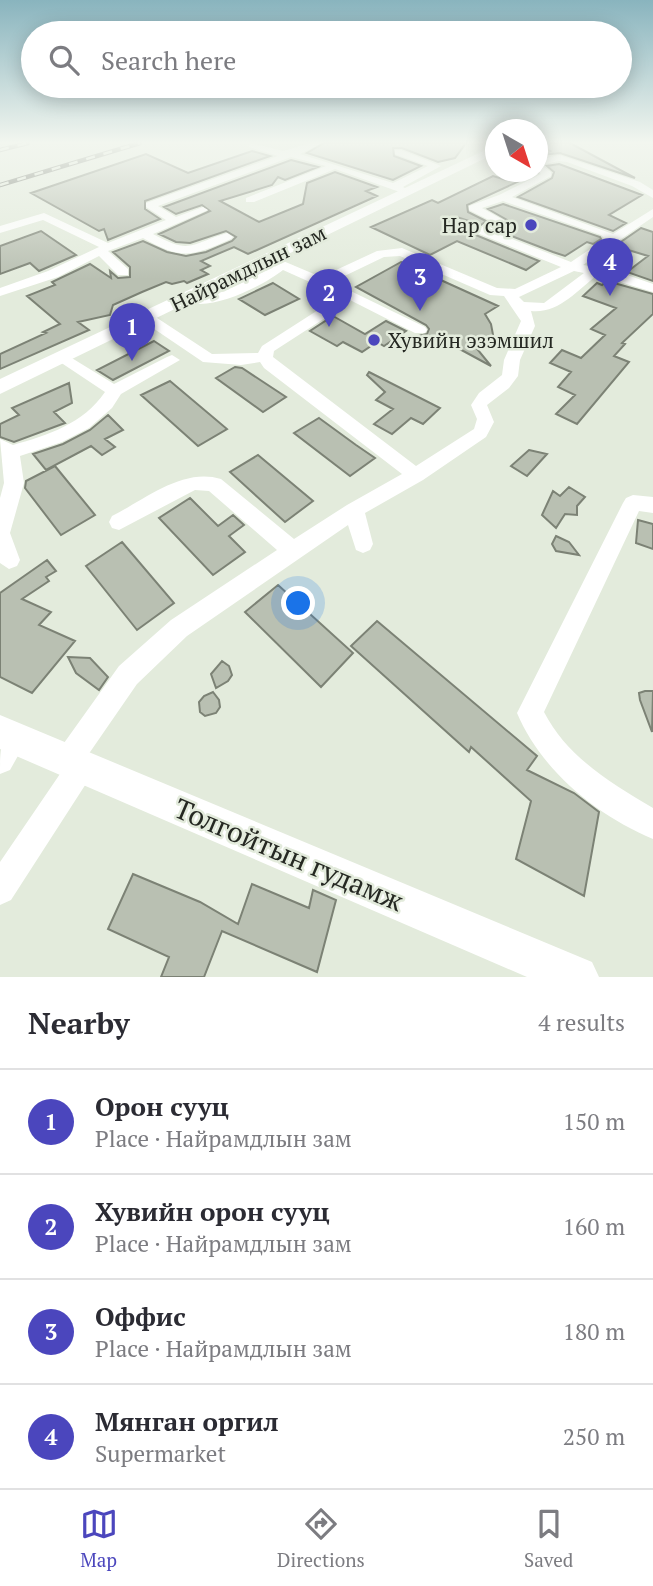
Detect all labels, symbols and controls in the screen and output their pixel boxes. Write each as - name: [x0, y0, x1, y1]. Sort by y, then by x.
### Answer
- search box: [21, 21, 632, 98]
- icon: search: [45, 41, 83, 79]
- text: Search here: [101, 43, 236, 77]
- north arrow: [485, 119, 548, 182]
- place label: Нар сар: [442, 211, 517, 239]
- marker: Нар сар: [523, 217, 539, 233]
- street label: Найрамдлын зам: [166, 218, 330, 318]
- pin: 4: [587, 238, 633, 296]
- pin: 3: [397, 253, 443, 311]
- pin: 2: [306, 269, 352, 327]
- pin: 1: [109, 303, 155, 361]
- place label: Хувийн эзэмшил: [388, 326, 554, 354]
- marker: Хувийн эзэмшил: [366, 332, 382, 348]
- your location: [281, 586, 315, 620]
- street label: Толгойтын гудамж: [169, 789, 410, 919]
- text: Nearby: [28, 1003, 130, 1043]
- text: 4 results: [538, 1007, 625, 1038]
- text: Орон сууц: [95, 1089, 229, 1123]
- text: 1: [45, 1106, 58, 1137]
- text: 150 m: [563, 1106, 625, 1137]
- text: Place · Найрамдлын зам: [95, 1123, 352, 1154]
- text: Хувийн орон сууц: [95, 1194, 330, 1228]
- text: 2: [45, 1211, 58, 1242]
- text: 160 m: [563, 1211, 625, 1242]
- text: Place · Найрамдлын зам: [95, 1228, 352, 1259]
- text: Оффис: [95, 1299, 186, 1333]
- text: 3: [45, 1316, 58, 1347]
- text: 180 m: [563, 1316, 625, 1347]
- text: Place · Найрамдлын зам: [95, 1333, 352, 1364]
- text: Мянган оргил: [95, 1404, 279, 1438]
- text: 4: [45, 1421, 58, 1452]
- text: 250 m: [563, 1421, 625, 1452]
- text: Supermarket: [95, 1438, 226, 1469]
- tab: Map: [80, 1505, 118, 1572]
- tab: Directions: [277, 1505, 365, 1572]
- tab: Saved: [524, 1505, 573, 1572]

